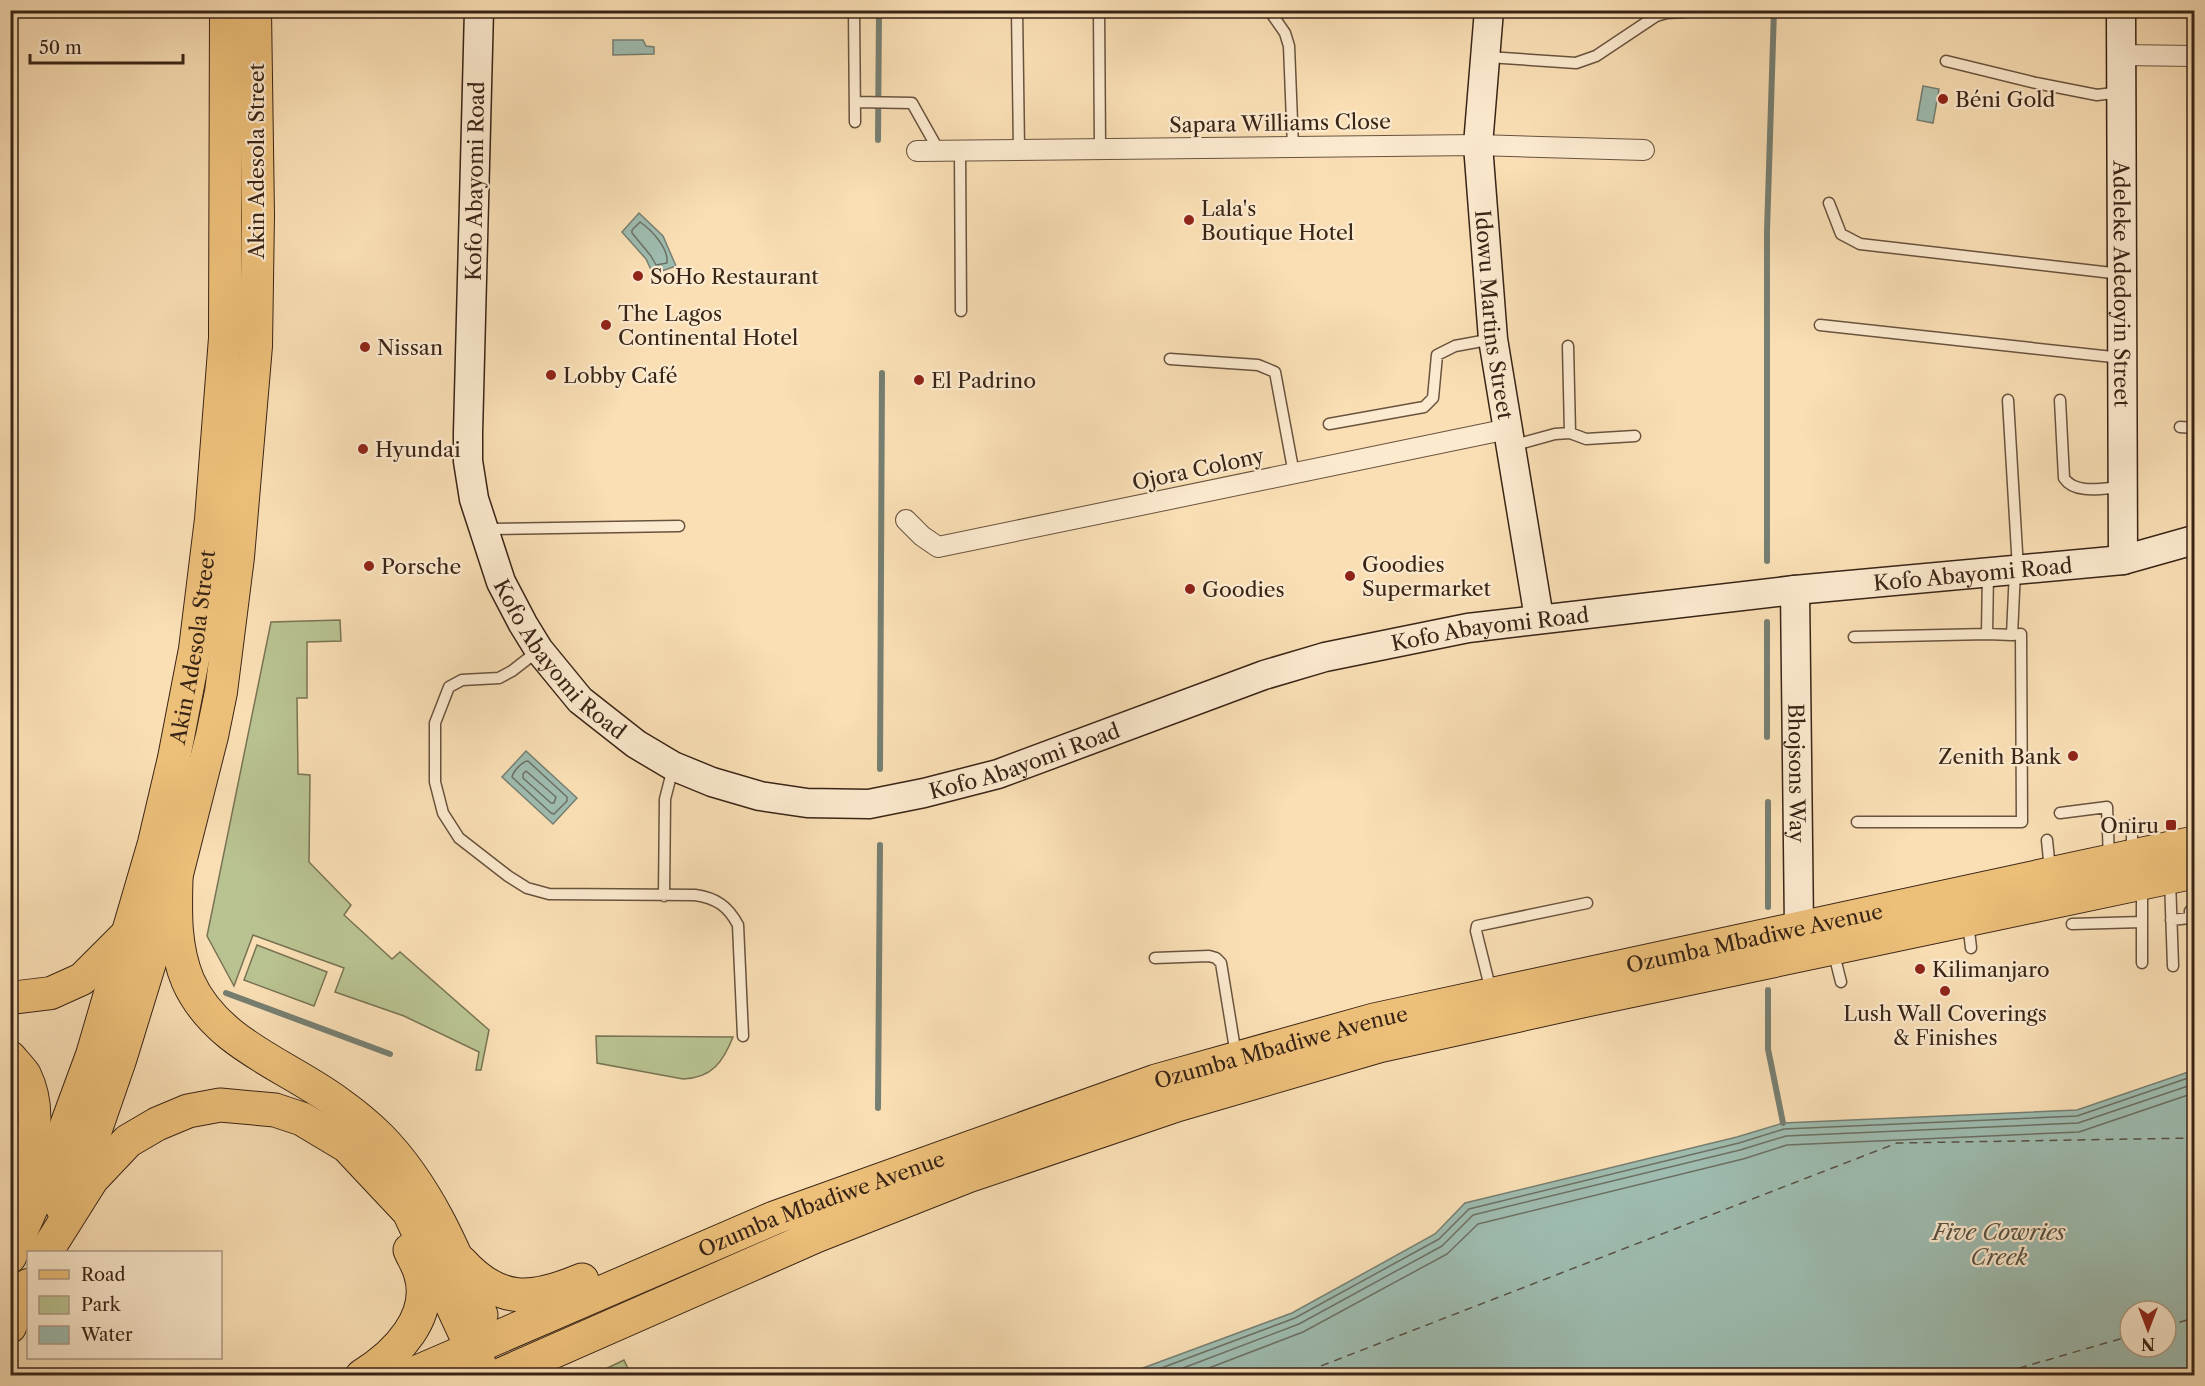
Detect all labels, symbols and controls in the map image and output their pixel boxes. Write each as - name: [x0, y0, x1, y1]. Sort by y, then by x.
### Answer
- scale bar: [30, 27, 183, 65]
- text: 50 m: [39, 37, 82, 59]
- street label: Akin Adesola Street: [244, 62, 269, 260]
- street label: Kofo Abayomi Road: [461, 81, 489, 281]
- place label: Béni Gold: [1955, 87, 2056, 112]
- marker: Béni Gold: [1936, 92, 1950, 106]
- street label: Sapara Williams Close: [1169, 109, 1391, 137]
- street label: Adeleke Adedoyin Street: [2109, 159, 2135, 408]
- place label: Lala's Boutique Hotel: [1201, 196, 1354, 245]
- street label: Idowu Martins Street: [1471, 209, 1519, 422]
- marker: Lala's Boutique Hotel: [1182, 213, 1196, 227]
- place label: SoHo Restaurant: [650, 264, 819, 289]
- marker: SoHo Restaurant: [631, 269, 645, 283]
- place label: The Lagos Continental Hotel: [618, 301, 798, 350]
- marker: The Lagos Continental Hotel: [599, 318, 613, 332]
- place label: Nissan: [377, 335, 443, 360]
- marker: Nissan: [358, 340, 372, 354]
- place label: Lobby Café: [563, 363, 677, 388]
- marker: Lobby Café: [544, 368, 558, 382]
- place label: El Padrino: [931, 368, 1036, 393]
- marker: El Padrino: [912, 373, 926, 387]
- place label: Hyundai: [375, 437, 461, 462]
- marker: Hyundai: [356, 442, 370, 456]
- street label: Ojora Colony: [1130, 443, 1266, 495]
- street label: Akin Adesola Street: [164, 548, 220, 747]
- place label: Goodies Supermarket: [1362, 552, 1492, 601]
- street label: Kofo Abayomi Road: [1872, 552, 2074, 595]
- place label: Porsche: [381, 554, 461, 579]
- marker: Porsche: [362, 559, 376, 573]
- marker: Goodies Supermarket: [1343, 569, 1357, 583]
- street label: Kofo Abayomi Road: [489, 575, 631, 744]
- place label: Goodies: [1202, 577, 1285, 602]
- marker: Goodies: [1183, 582, 1197, 596]
- street label: Kofo Abayomi Road: [1389, 602, 1590, 656]
- street label: Bhojsons Way: [1784, 703, 1810, 843]
- street label: Kofo Abayomi Road: [926, 717, 1123, 804]
- place label: Zenith Bank: [1938, 744, 2062, 769]
- marker: Zenith Bank: [2066, 749, 2080, 763]
- place label: Oniru: [2100, 813, 2159, 838]
- marker: Oniru: [2164, 818, 2178, 832]
- street label: Ozumba Mbadiwe Avenue: [1624, 898, 1885, 978]
- place label: Kilimanjaro: [1932, 957, 2050, 982]
- marker: Kilimanjaro: [1913, 962, 1927, 976]
- marker: Lush Wall Coverings & Finishes: [1938, 984, 1952, 998]
- street label: Ozumba Mbadiwe Avenue: [1151, 1001, 1410, 1093]
- place label: Lush Wall Coverings & Finishes: [1843, 1001, 2047, 1050]
- street label: Ozumba Mbadiwe Avenue: [694, 1145, 948, 1262]
- water label: Five Cowries Creek: [1930, 1219, 2066, 1271]
- legend: [27, 1251, 222, 1359]
- text: Road: [81, 1264, 126, 1286]
- text: Park: [81, 1294, 122, 1316]
- north arrow: [2118, 1299, 2178, 1359]
- text: Water: [80, 1324, 133, 1346]
- text: N: [2141, 1334, 2155, 1354]

